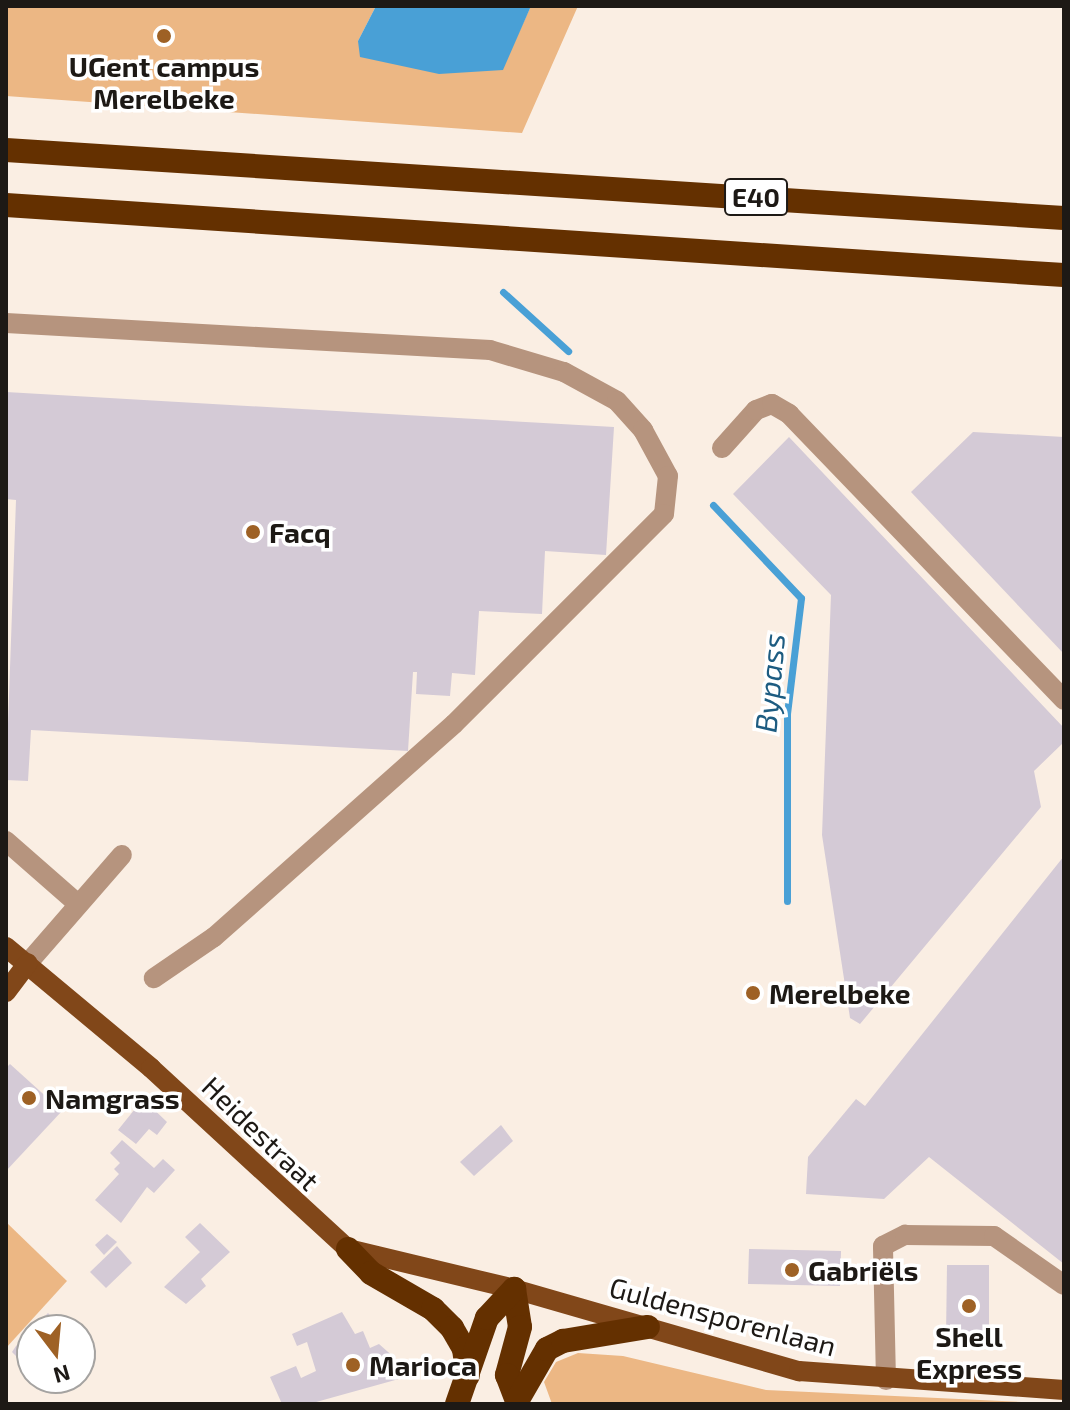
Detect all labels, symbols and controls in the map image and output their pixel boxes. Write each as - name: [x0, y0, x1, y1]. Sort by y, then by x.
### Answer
- marker: UGent campus Merelbeke: [155, 27, 173, 45]
- place label: UGent campus Merelbeke: [69, 49, 259, 115]
- road number: E40: [724, 175, 788, 219]
- place label: Facq: [269, 515, 331, 549]
- marker: Facq: [244, 523, 262, 541]
- water label: Bypass: [747, 632, 791, 734]
- place label: Merelbeke: [769, 976, 910, 1010]
- marker: Merelbeke: [744, 984, 762, 1002]
- street label: Heidestraat: [196, 1069, 326, 1197]
- place label: Namgrass: [45, 1081, 180, 1115]
- marker: Namgrass: [20, 1089, 38, 1107]
- place label: Gabriëls: [808, 1253, 918, 1287]
- marker: Gabriëls: [783, 1261, 801, 1279]
- street label: Guldensporenlaan: [606, 1270, 840, 1362]
- marker: Shell Express: [960, 1297, 978, 1315]
- north arrow: [16, 1314, 96, 1394]
- place label: Shell Express: [916, 1319, 1022, 1385]
- place label: Marioca: [369, 1348, 477, 1382]
- marker: Marioca: [344, 1356, 362, 1374]
- text: N: [51, 1360, 73, 1390]

